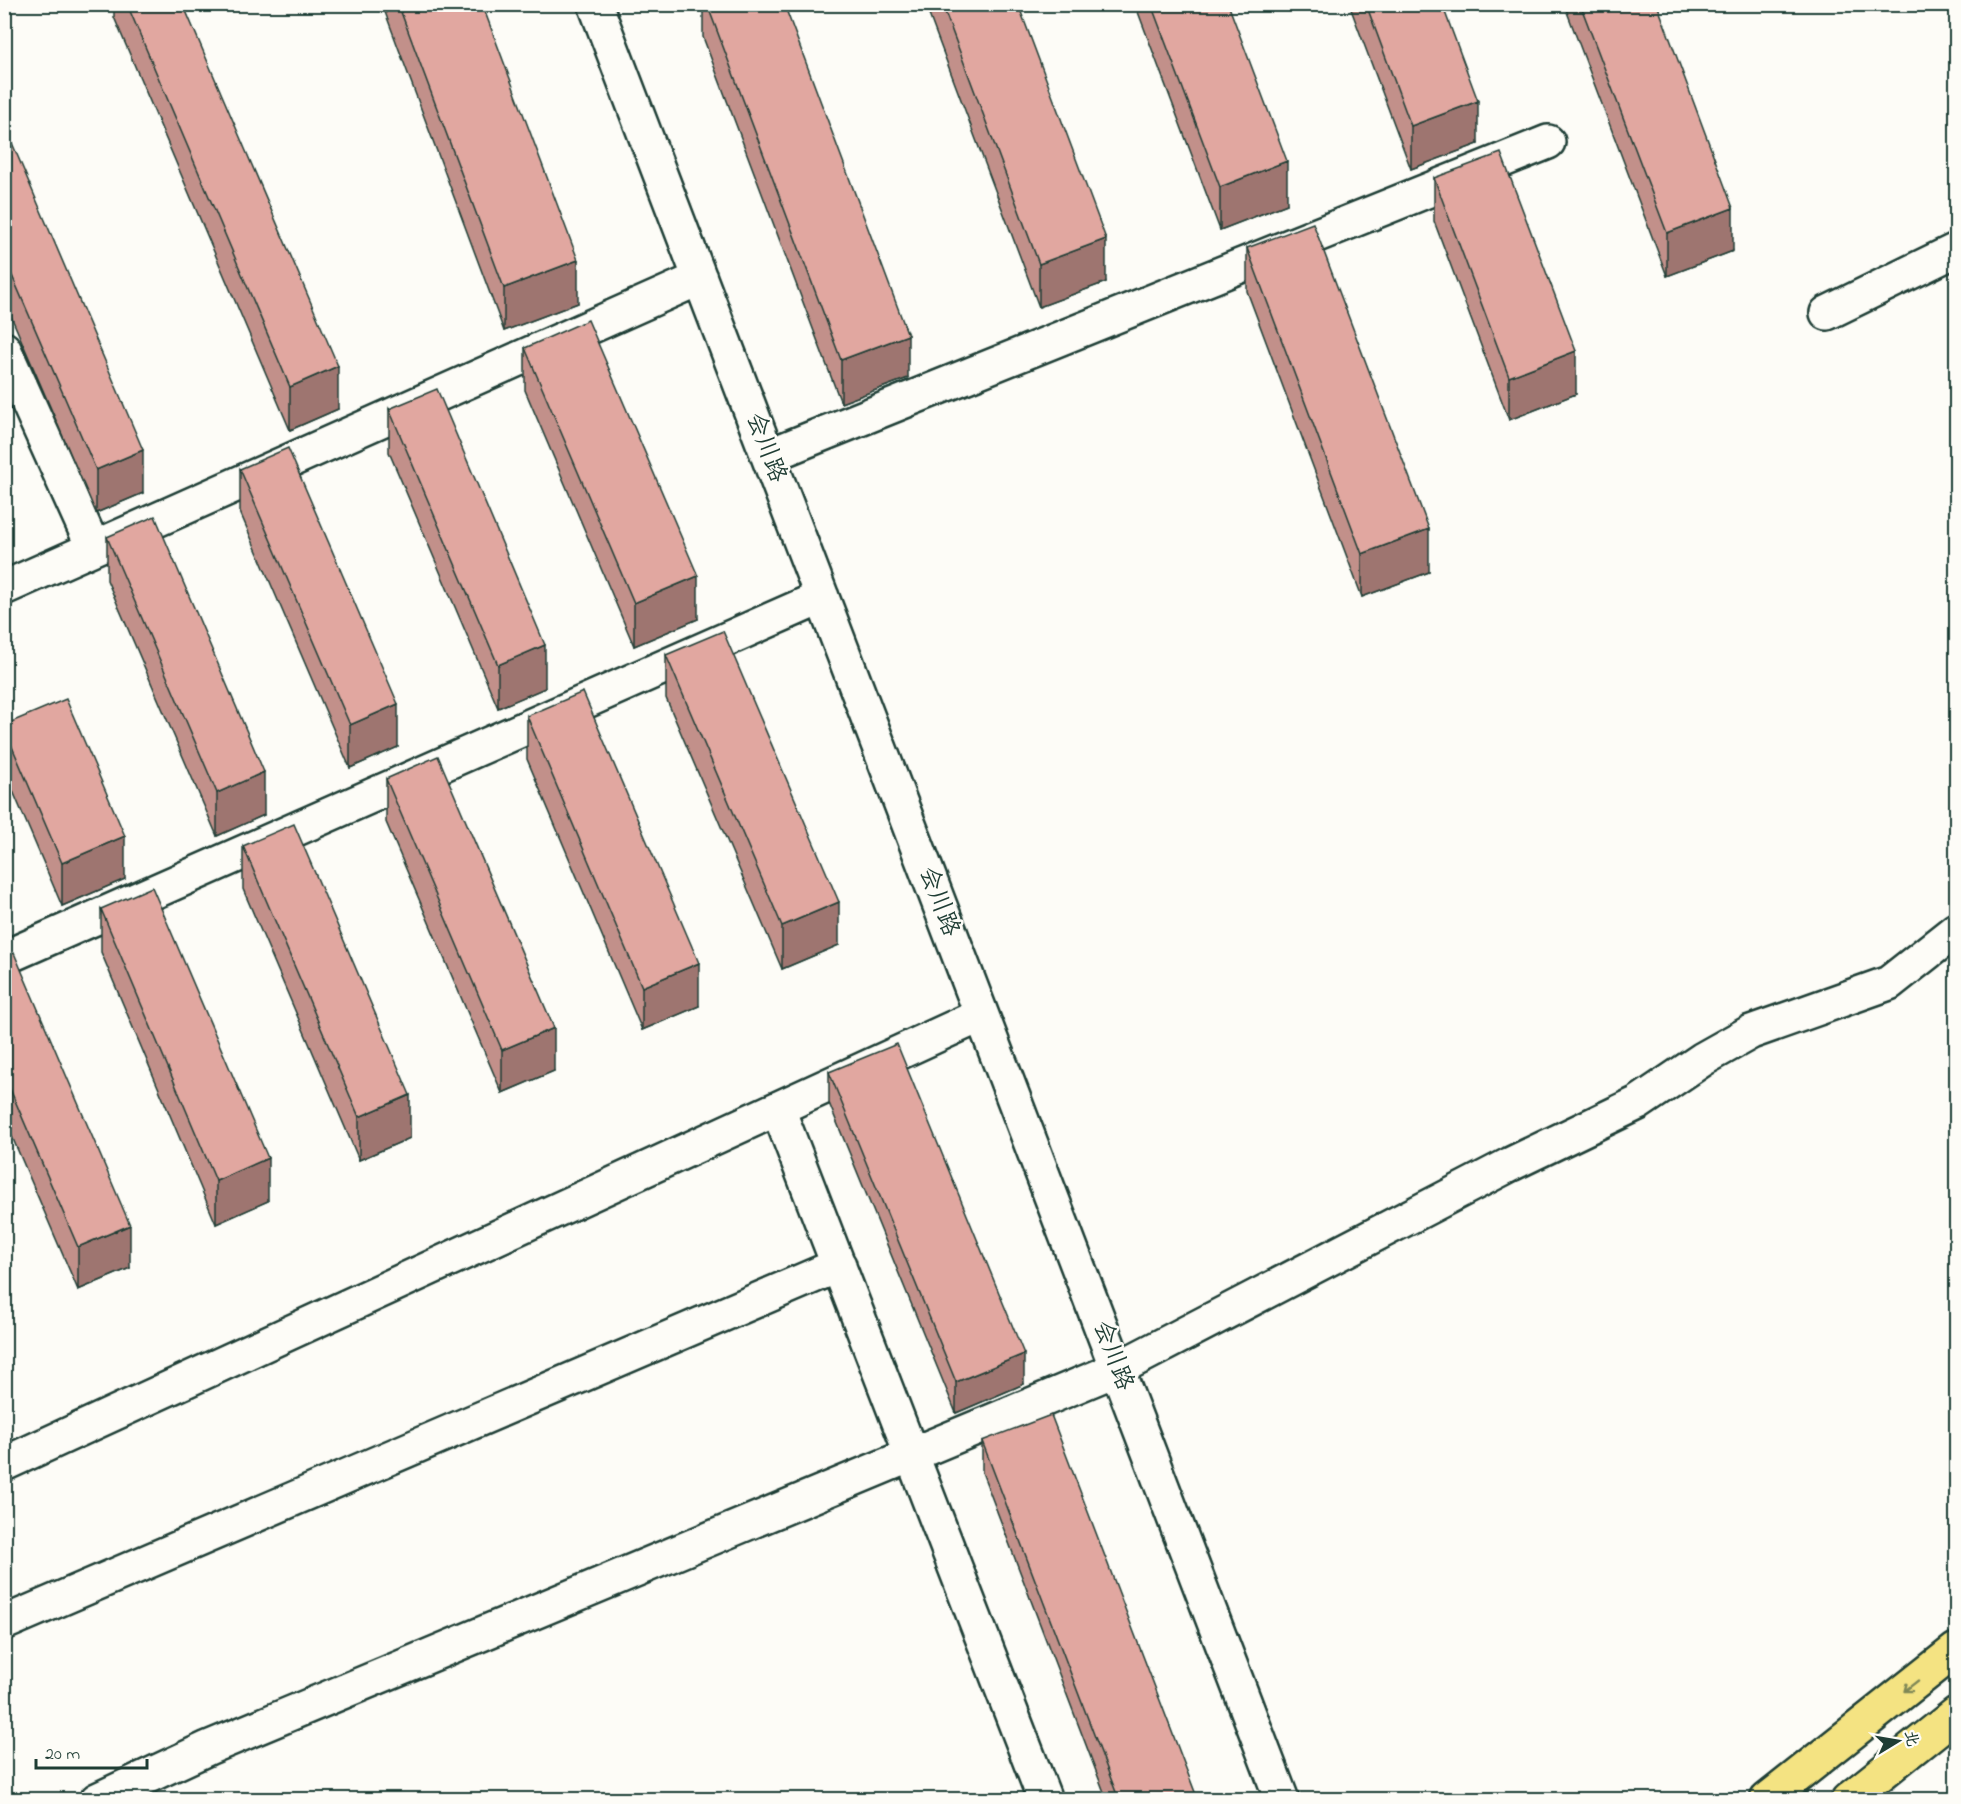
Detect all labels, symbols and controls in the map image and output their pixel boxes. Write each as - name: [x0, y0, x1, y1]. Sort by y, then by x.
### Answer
- street label: 会川路: [736, 408, 794, 488]
- street label: 会川路: [909, 862, 967, 942]
- street label: 会川路: [1083, 1316, 1141, 1396]
- one-way arrow: [1903, 1680, 1919, 1693]
- north arrow: [1868, 1711, 1928, 1771]
- text: 北: [1897, 1728, 1924, 1749]
- scale bar: [36, 1732, 147, 1770]
- text: 20 m: [45, 1742, 80, 1768]

